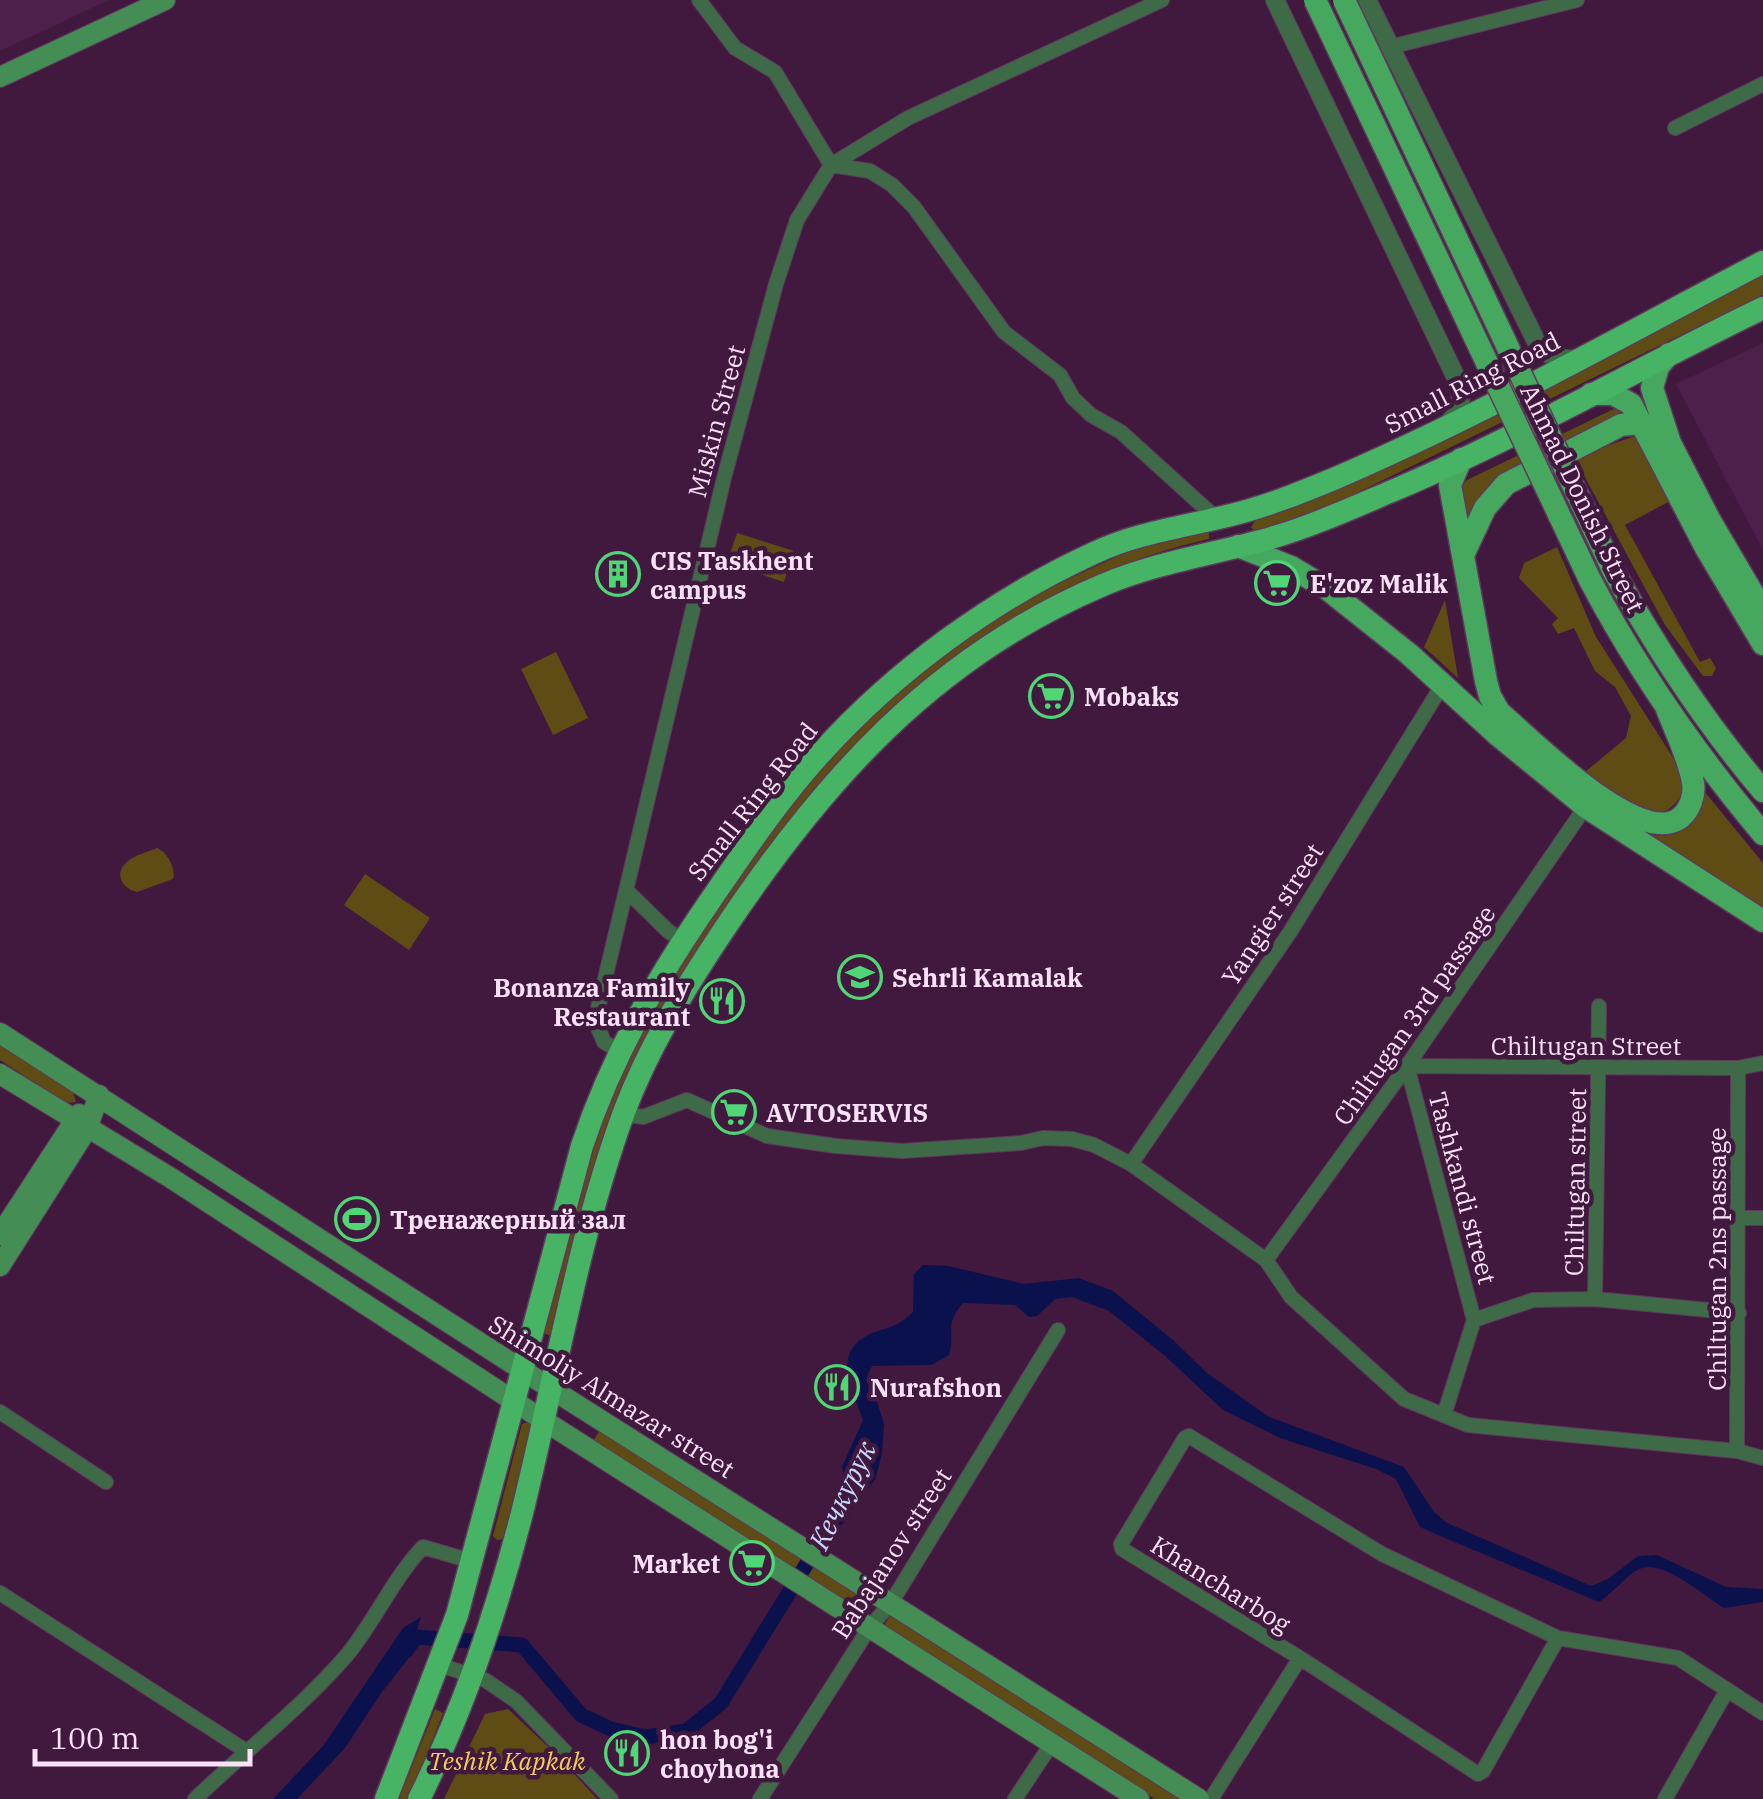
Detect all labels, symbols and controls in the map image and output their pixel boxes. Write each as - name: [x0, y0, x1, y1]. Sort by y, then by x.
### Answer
- street label: Small Ring Road: [1379, 324, 1565, 440]
- street label: Miskin Street: [680, 341, 752, 501]
- street label: Ahmad Donish Street: [1513, 378, 1653, 618]
- place label: CIS Taskhent campus: [650, 544, 813, 606]
- building icon: CIS Taskhent campus: [595, 551, 641, 597]
- supermarket icon: E'zoz Malik: [1254, 560, 1300, 606]
- place label: E'zoz Malik: [1310, 567, 1448, 600]
- supermarket icon: Mobaks: [1028, 673, 1074, 719]
- place label: Mobaks: [1084, 680, 1179, 713]
- street label: Small Ring Road: [680, 715, 824, 887]
- street label: Yangier street: [1214, 837, 1330, 991]
- street label: Chiltugan 3rd passage: [1326, 898, 1502, 1132]
- school or university icon: Sehrli Kamalak: [837, 954, 883, 1000]
- place label: Sehrli Kamalak: [892, 961, 1083, 994]
- place label: Bonanza Family Restaurant: [493, 971, 691, 1033]
- restaurant icon: Bonanza Family Restaurant: [699, 978, 745, 1024]
- street label: Chiltugan Street: [1491, 1029, 1682, 1062]
- street label: Tashkandi street: [1422, 1088, 1505, 1288]
- street label: Chiltugаn street: [1557, 1088, 1593, 1276]
- supermarket icon: AVTOSERVIS: [711, 1089, 757, 1135]
- place label: AVTOSERVIS: [766, 1096, 928, 1129]
- street label: Chiltugаn 2ns passage: [1700, 1127, 1733, 1391]
- sports icon: Тренажерный зал: [334, 1196, 380, 1242]
- place label: Тренажерный зал: [390, 1203, 626, 1236]
- street label: Shimoliy Almazar street: [483, 1307, 741, 1485]
- restaurant icon: Nurafshon: [814, 1364, 860, 1410]
- place label: Nurafshon: [870, 1371, 1002, 1404]
- water label: Кечкурук: [799, 1434, 884, 1556]
- street label: Babajanov street: [824, 1461, 959, 1644]
- street label: Khancharbog: [1145, 1528, 1298, 1640]
- supermarket icon: Market: [729, 1540, 775, 1586]
- place label: Market: [632, 1547, 720, 1580]
- scale bar: [35, 1704, 250, 1766]
- text: 100 m: [50, 1718, 140, 1757]
- place label: hon bog'i choyhona: [660, 1723, 780, 1785]
- restaurant icon: hon bog'i choyhona: [604, 1730, 650, 1776]
- park label: Teshik Kapkak: [428, 1744, 586, 1777]

